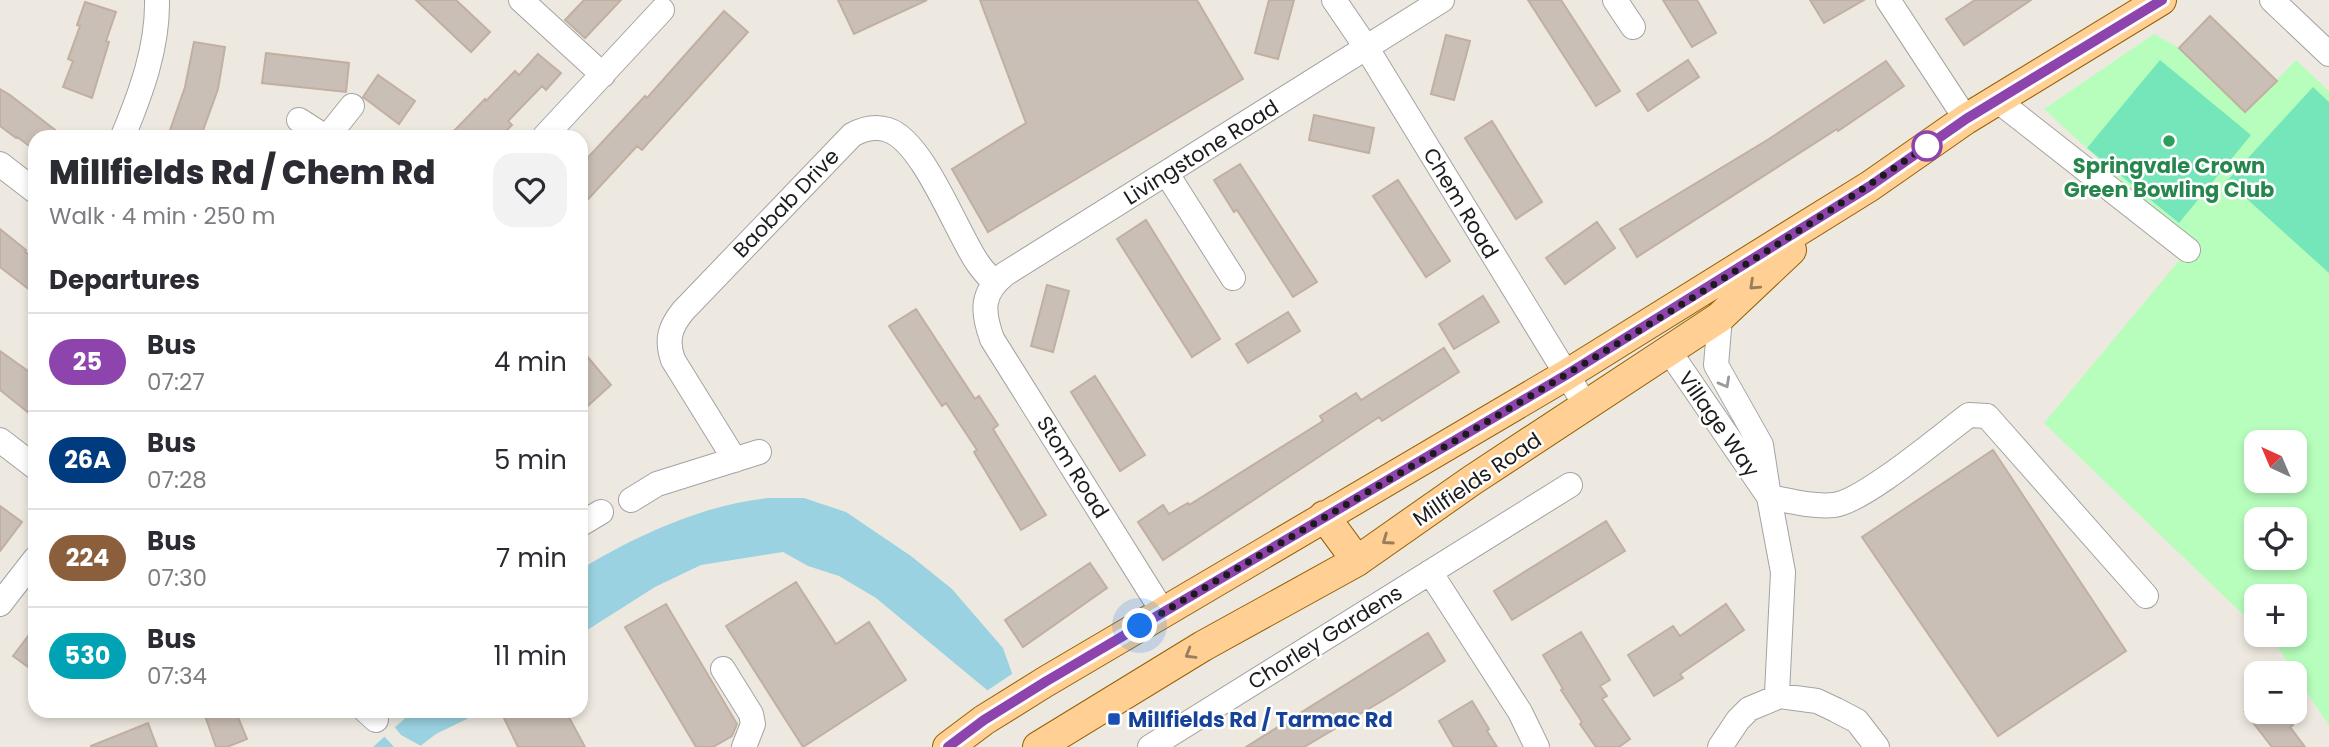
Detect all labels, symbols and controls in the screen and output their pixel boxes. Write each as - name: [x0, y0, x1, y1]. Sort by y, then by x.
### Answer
- street label: Livingstone Road: [1118, 93, 1284, 211]
- unlabelled marker: [1912, 131, 1942, 161]
- marker: Springvale Crown Green Bowling Club: [2161, 133, 2177, 149]
- street label: Baobab Drive: [726, 142, 846, 264]
- street label: Chem Road: [1417, 142, 1505, 264]
- text: Millfields Rd / Chem Rd: [49, 149, 435, 196]
- place label: Springvale Crown Green Bowling Club: [2064, 151, 2274, 204]
- button: heart: [493, 153, 567, 227]
- text: Walk · 4 min · 250 m: [49, 200, 275, 232]
- text: Departures: [49, 262, 200, 298]
- one-way arrow: [1750, 277, 1763, 289]
- text: Bus: [147, 327, 196, 363]
- text: 4 min: [494, 344, 567, 380]
- text: 25: [73, 345, 102, 378]
- street label: Village Way: [1672, 365, 1766, 483]
- text: 07:27: [147, 366, 205, 398]
- one-way arrow: [1717, 375, 1730, 388]
- street label: Stom Road: [1030, 410, 1116, 524]
- text: Bus: [147, 425, 196, 461]
- street label: Millfields Road: [1407, 425, 1547, 533]
- north arrow: [2244, 430, 2306, 494]
- map controls: [2244, 430, 2307, 724]
- text: 5 min: [494, 442, 567, 478]
- text: 26A: [64, 443, 111, 476]
- text: 07:28: [147, 464, 207, 496]
- button: locate: [2244, 507, 2307, 570]
- text: Bus: [147, 523, 196, 559]
- one-way arrow: [1382, 532, 1395, 544]
- text: 7 min: [496, 540, 567, 576]
- text: 224: [66, 541, 109, 574]
- text: 07:30: [147, 562, 207, 594]
- street label: Chorley Gardens: [1242, 578, 1408, 696]
- button: +: [2244, 584, 2307, 647]
- your location: [1122, 608, 1157, 643]
- text: Bus: [147, 621, 196, 657]
- text: 11 min: [494, 638, 567, 674]
- text: 530: [65, 639, 110, 672]
- one-way arrow: [1185, 646, 1198, 659]
- text: 07:34: [147, 660, 207, 692]
- button: −: [2244, 661, 2307, 724]
- place label: Millfields Rd / Tarmac Rd: [1128, 705, 1393, 734]
- marker: Millfields Rd / Tarmac Rd: [1106, 711, 1122, 727]

